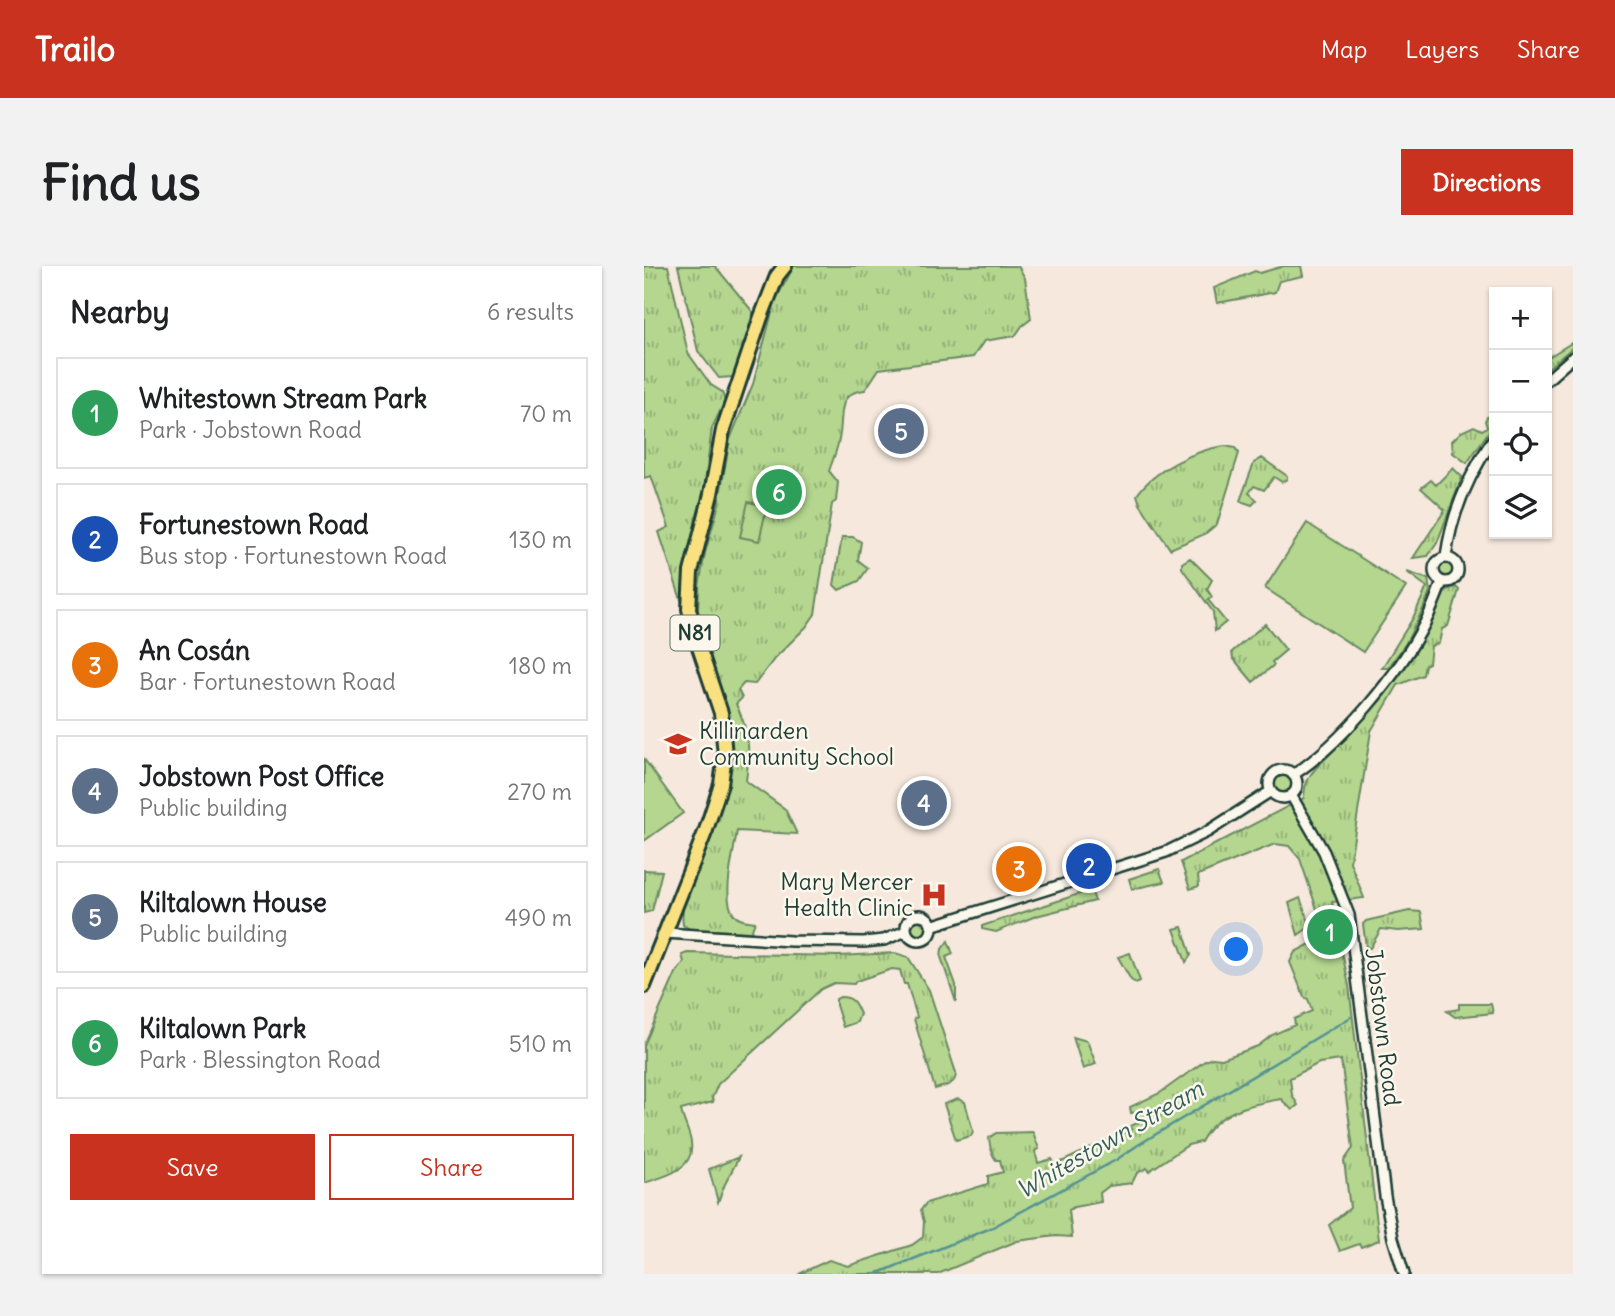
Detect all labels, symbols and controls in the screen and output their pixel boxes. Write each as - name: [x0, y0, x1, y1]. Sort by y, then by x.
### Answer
- text: Trailo: [35, 28, 115, 70]
- text: Map: [1321, 34, 1367, 64]
- text: Layers: [1405, 34, 1479, 64]
- text: Share: [1517, 34, 1580, 64]
- button: Directions: [1401, 149, 1573, 215]
- text: Find us: [42, 152, 200, 213]
- map controls: [1489, 287, 1552, 539]
- button: +: [1489, 287, 1552, 350]
- text: Nearby: [70, 293, 170, 331]
- text: 6 results: [487, 297, 574, 326]
- button: −: [1489, 350, 1552, 413]
- text: Whitestown Stream Park: [139, 382, 427, 415]
- text: 1: [90, 399, 100, 428]
- text: 70 m: [520, 399, 572, 428]
- pin: 5: [878, 405, 924, 457]
- button: locate: [1489, 413, 1552, 476]
- text: Park · Jobstown Road: [139, 415, 362, 444]
- pin: 6: [756, 466, 802, 518]
- button: layers: [1489, 476, 1552, 539]
- text: Fortunestown Road: [139, 508, 369, 541]
- text: 2: [89, 525, 101, 554]
- text: 130 m: [509, 525, 572, 554]
- text: Bus stop · Fortunestown Road: [139, 541, 447, 570]
- road number: N81: [670, 616, 720, 650]
- text: An Cosán: [139, 634, 250, 667]
- text: 3: [88, 651, 102, 680]
- text: 180 m: [509, 651, 572, 680]
- text: Bar · Fortunestown Road: [139, 667, 396, 696]
- place label: Killinarden Community School: [699, 716, 894, 771]
- school or university icon: Killinarden Community School: [663, 729, 693, 759]
- text: Jobstown Post Office: [139, 760, 384, 793]
- text: 4: [88, 777, 102, 806]
- text: 270 m: [507, 777, 572, 806]
- pin: 4: [901, 777, 947, 829]
- text: Public building: [139, 793, 288, 822]
- pin: 2: [1066, 840, 1112, 892]
- pin: 3: [996, 843, 1042, 895]
- place label: Mary Mercer Health Clinic: [780, 867, 914, 922]
- hospital icon: Mary Mercer Health Clinic: [919, 880, 949, 910]
- text: Kiltalown House: [139, 886, 327, 919]
- text: 5: [88, 903, 102, 932]
- text: 490 m: [505, 903, 572, 932]
- pin: 1: [1307, 906, 1353, 958]
- text: Public building: [139, 919, 288, 948]
- your location: [1219, 932, 1253, 966]
- street label: Jobstown Road: [1359, 946, 1408, 1108]
- text: Kiltalown Park: [139, 1012, 306, 1045]
- text: 6: [88, 1029, 102, 1058]
- text: 510 m: [509, 1029, 572, 1058]
- text: Park · Blessington Road: [139, 1045, 381, 1074]
- water label: Whitestown Stream: [1011, 1073, 1209, 1205]
- button: Save: [70, 1134, 315, 1200]
- button: Share: [329, 1134, 574, 1200]

